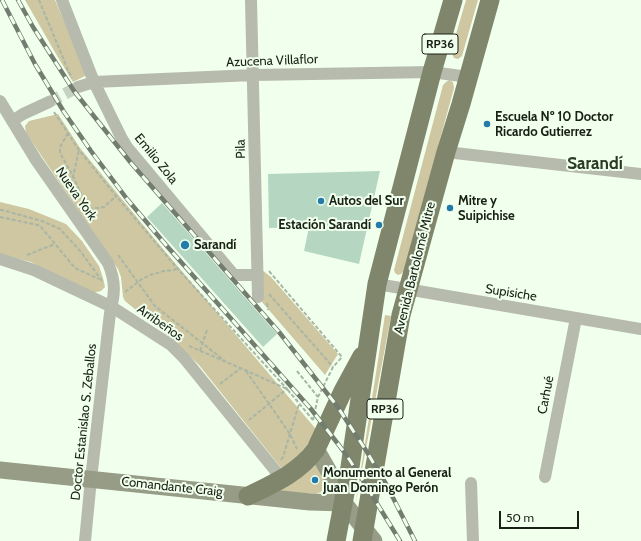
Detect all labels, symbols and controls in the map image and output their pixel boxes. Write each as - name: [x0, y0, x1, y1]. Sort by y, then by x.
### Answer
- road number: RP36: [422, 34, 458, 54]
- street label: Azucena Villaflor: [226, 52, 318, 70]
- place label: Escuela Nº 10 Doctor Ricardo Gutierrez: [495, 109, 613, 140]
- marker: Escuela Nº 10 Doctor Ricardo Gutierrez: [482, 119, 492, 129]
- street label: Emilio Zola: [131, 131, 181, 187]
- street label: Pila: [233, 139, 249, 159]
- district label: Sarandí: [567, 154, 623, 174]
- street label: Nueva York: [52, 164, 100, 224]
- place label: Autos del Sur: [329, 193, 404, 209]
- place label: Mitre y Suipichise: [458, 193, 515, 224]
- marker: Autos del Sur: [316, 196, 326, 206]
- street label: Avenida Bartolomé Mitre: [391, 200, 439, 336]
- marker: Mitre y Suipichise: [445, 203, 455, 213]
- place label: Estación Sarandí: [278, 217, 371, 233]
- marker: Estación Sarandí: [374, 220, 384, 230]
- place label: Sarandí: [194, 237, 236, 253]
- marker: Sarandí: [179, 239, 191, 251]
- street label: Supisiche: [484, 281, 538, 305]
- street label: Arribeños: [134, 302, 186, 344]
- street label: Doctor Estanislao S. Zeballos: [68, 343, 100, 501]
- street label: Carhué: [535, 374, 557, 416]
- road number: RP36: [367, 399, 403, 419]
- place label: Monumento al General Juan Domingo Perón: [323, 465, 451, 496]
- street label: Comandante Craig: [121, 474, 223, 500]
- marker: Monumento al General Juan Domingo Perón: [310, 475, 320, 485]
- scale bar: [501, 503, 581, 529]
- text: 50 m: [506, 510, 534, 525]

